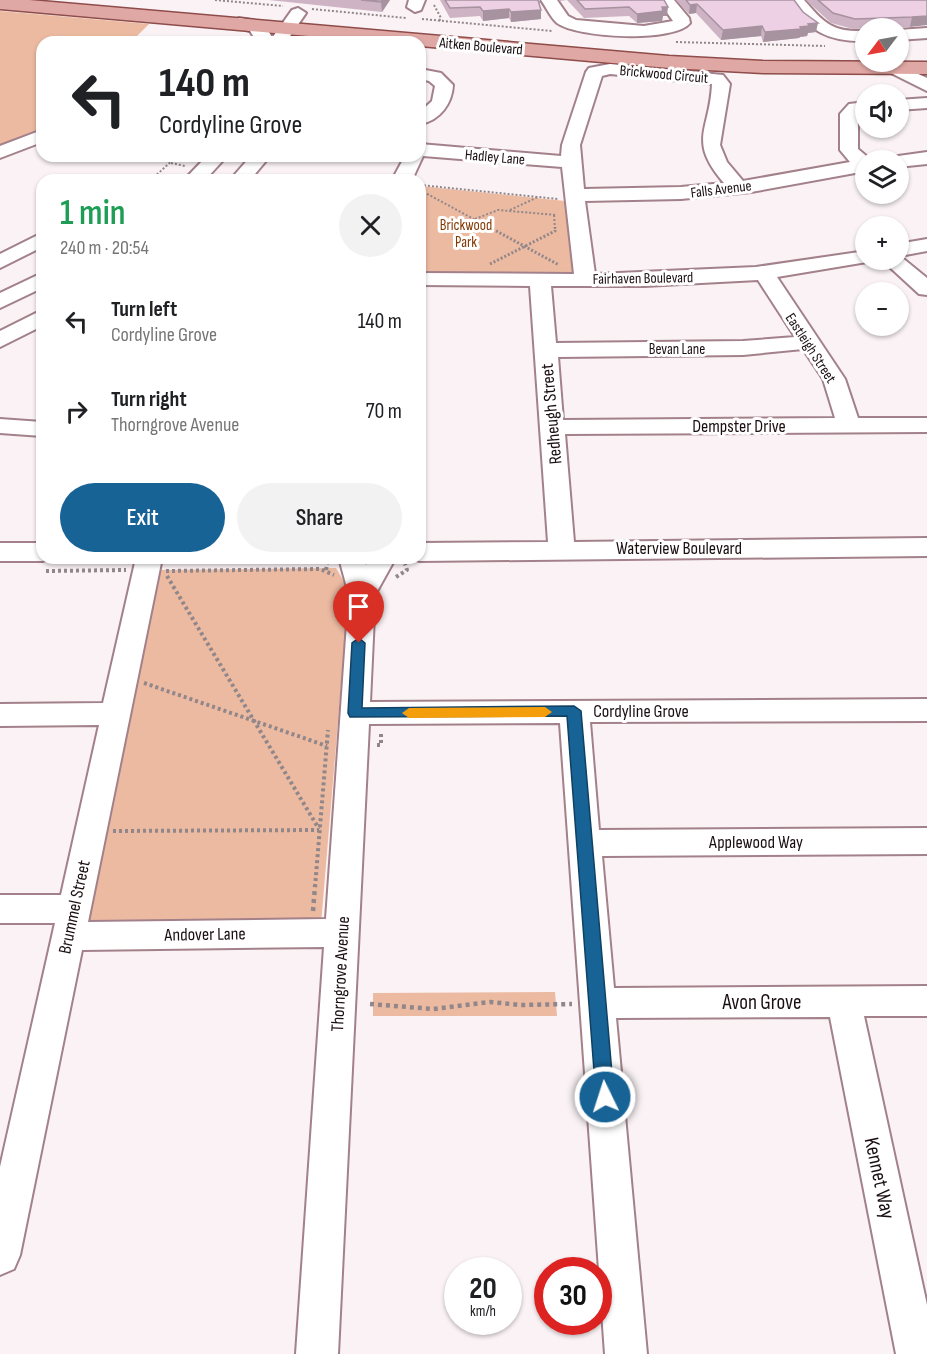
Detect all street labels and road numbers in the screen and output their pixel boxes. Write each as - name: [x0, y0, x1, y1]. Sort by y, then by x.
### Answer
- street label: Aitken Boulevard: [437, 33, 523, 60]
- street label: Brickwood Circuit: [619, 61, 709, 88]
- street label: Hadley Lane: [464, 145, 526, 170]
- street label: Falls Avenue: [690, 176, 753, 203]
- street label: Fairhaven Boulevard: [593, 268, 693, 289]
- street label: Eastleigh Street: [781, 310, 840, 387]
- street label: Bevan Lane: [649, 340, 705, 359]
- street label: Redheugh Street: [537, 362, 566, 465]
- street label: Dempster Drive: [692, 416, 786, 437]
- street label: Waterview Boulevard: [616, 538, 742, 559]
- street label: Cordyline Grove: [593, 701, 689, 722]
- street label: Applewood Way: [708, 832, 803, 853]
- street label: Brummel Street: [54, 858, 95, 956]
- street label: Thorngrove Avenue: [327, 916, 354, 1032]
- street label: Andover Lane: [163, 923, 246, 946]
- street label: Avon Grove: [722, 990, 801, 1015]
- street label: Kennet Way: [859, 1135, 900, 1221]

